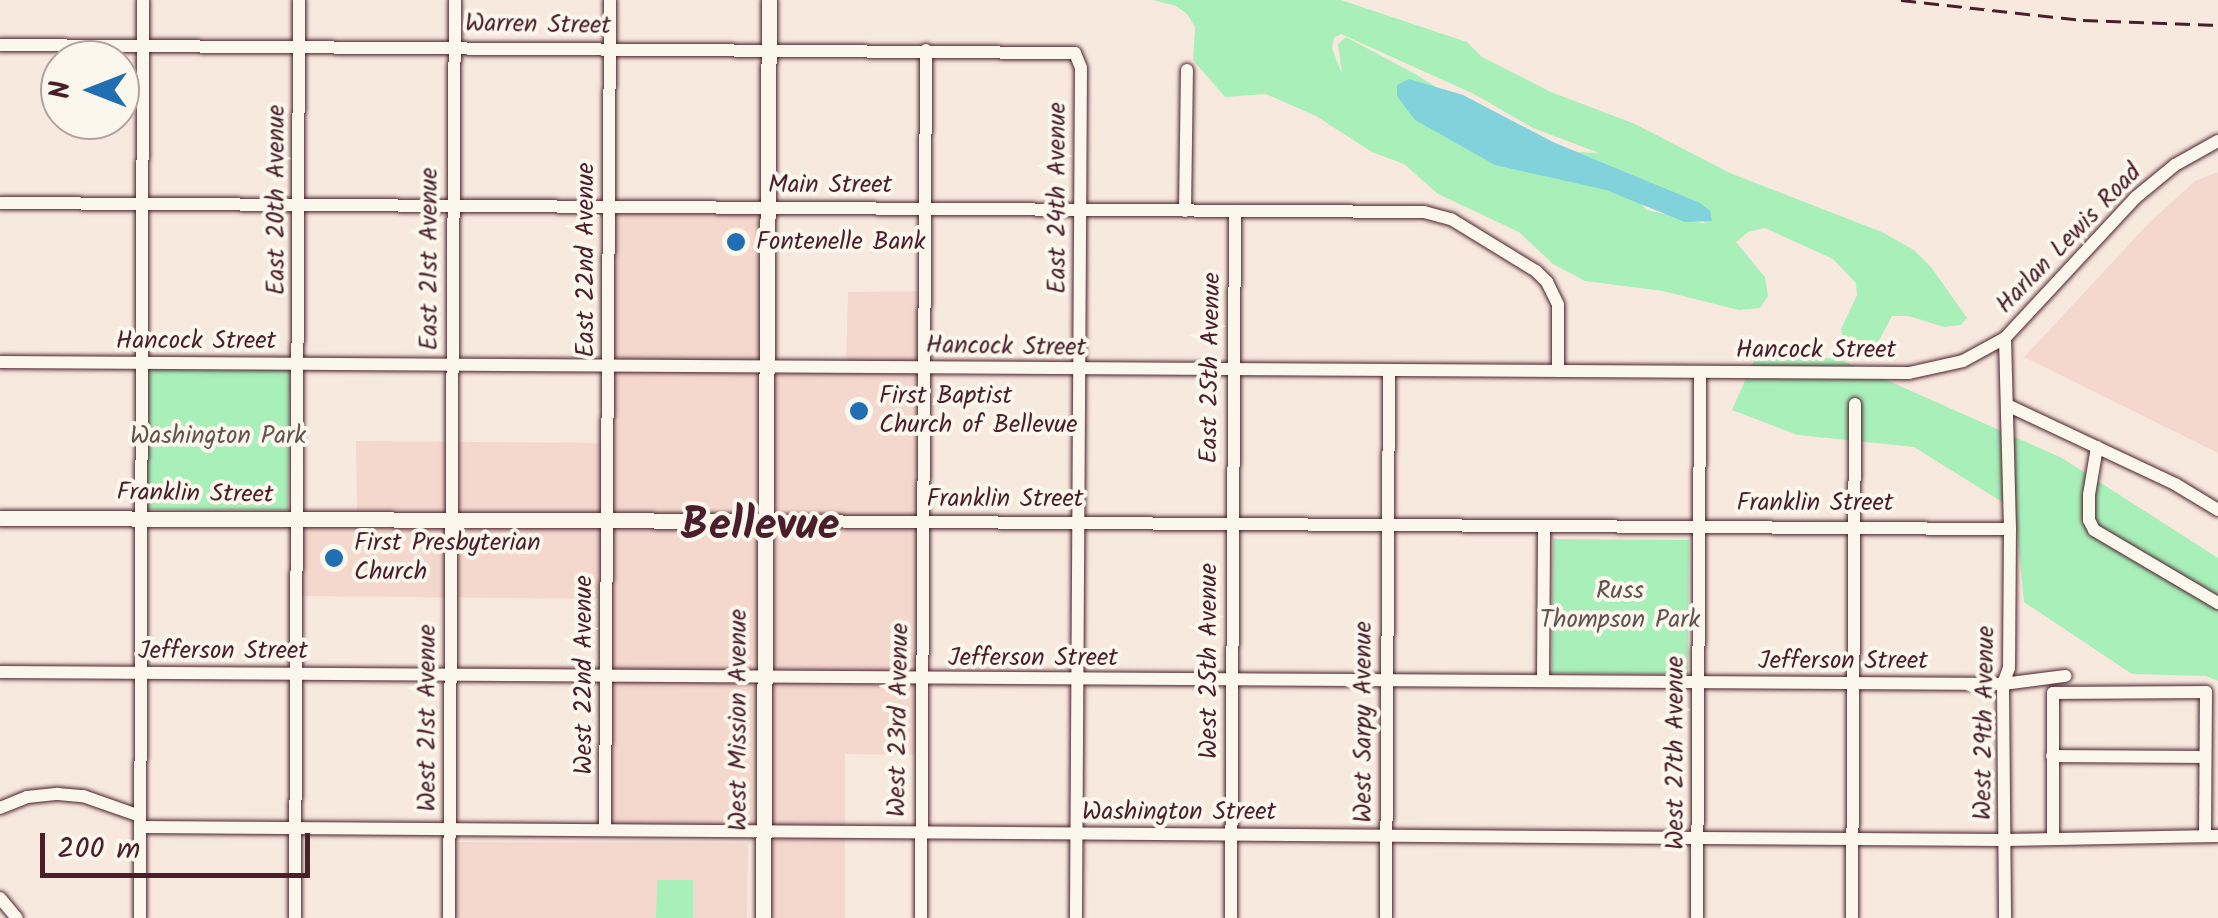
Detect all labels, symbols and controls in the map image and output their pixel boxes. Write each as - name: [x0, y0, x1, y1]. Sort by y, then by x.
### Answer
- street label: Warren Street: [465, 9, 611, 41]
- north arrow: [40, 40, 140, 140]
- text: N: [39, 81, 84, 99]
- street label: East 24th Avenue: [1043, 102, 1073, 294]
- street label: East 20th Avenue: [262, 105, 292, 295]
- street label: Harlan Lewis Road: [1990, 158, 2148, 320]
- street label: East 22nd Avenue: [571, 162, 601, 358]
- street label: East 21st Avenue: [415, 167, 445, 351]
- street label: Main Street: [768, 170, 892, 200]
- place label: Fontenelle Bank: [756, 227, 925, 257]
- marker: Fontenelle Bank: [725, 231, 747, 253]
- street label: East 25th Avenue: [1194, 272, 1228, 464]
- street label: Hancock Street: [116, 326, 276, 356]
- street label: Hancock Street: [925, 331, 1087, 363]
- street label: Hancock Street: [1736, 335, 1896, 365]
- place label: First Baptist Church of Bellevue: [879, 382, 1077, 441]
- marker: First Baptist Church of Bellevue: [848, 400, 870, 422]
- park label: Washington Park: [130, 421, 306, 451]
- street label: Franklin Street: [116, 478, 274, 510]
- street label: Franklin Street: [927, 484, 1083, 514]
- street label: Franklin Street: [1737, 488, 1893, 518]
- district label: Bellevue: [681, 501, 839, 555]
- place label: First Presbyterian Church: [354, 529, 540, 588]
- marker: First Presbyterian Church: [323, 547, 345, 569]
- street label: West 25th Avenue: [1194, 563, 1224, 759]
- street label: West 22nd Avenue: [569, 575, 599, 775]
- park label: Russ Thompson Park: [1540, 577, 1700, 636]
- street label: West Mission Avenue: [724, 609, 754, 831]
- street label: West Sarpy Avenue: [1349, 621, 1379, 823]
- street label: West 23rd Avenue: [882, 623, 916, 817]
- street label: West 21st Avenue: [413, 624, 443, 812]
- street label: West 29th Avenue: [1968, 625, 2002, 821]
- street label: Jefferson Street: [138, 636, 308, 666]
- street label: Jefferson Street: [948, 643, 1118, 673]
- street label: Jefferson Street: [1758, 646, 1928, 676]
- street label: West 27th Avenue: [1661, 656, 1691, 850]
- street label: Washington Street: [1082, 797, 1276, 827]
- scale bar: [45, 813, 315, 875]
- text: 200 m: [57, 826, 140, 874]

